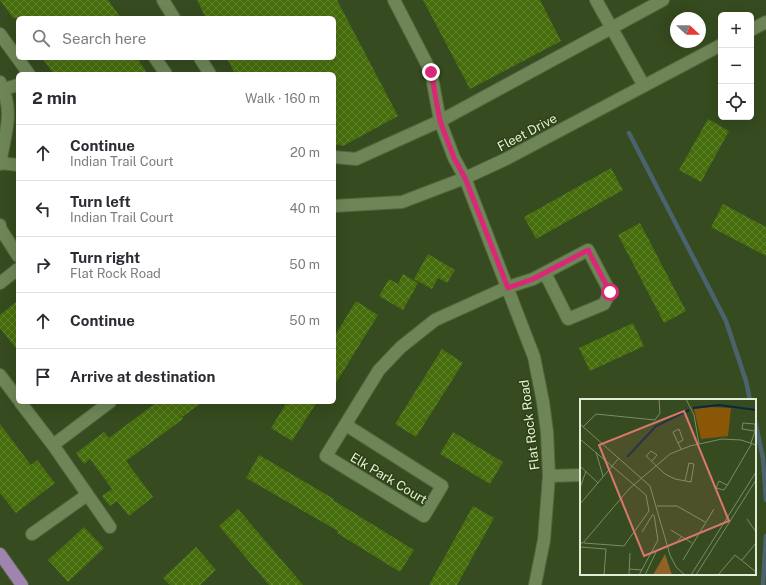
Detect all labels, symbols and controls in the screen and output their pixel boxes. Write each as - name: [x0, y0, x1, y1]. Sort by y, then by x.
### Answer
- north arrow: [670, 12, 706, 48]
- map controls: [718, 12, 754, 120]
- button: +: [718, 12, 754, 48]
- search box: [16, 16, 336, 60]
- icon: search: [30, 27, 52, 49]
- text: Search here: [62, 30, 146, 47]
- button: −: [718, 48, 754, 84]
- route end: [422, 63, 440, 81]
- button: locate: [718, 84, 754, 120]
- text: 2 min: [32, 88, 77, 108]
- text: Walk · 160 m: [245, 91, 320, 106]
- street label: Fleet Drive: [495, 111, 559, 154]
- text: Continue: [70, 137, 135, 154]
- icon: ahead: [32, 142, 54, 164]
- text: 20 m: [290, 145, 320, 160]
- text: Indian Trail Court: [70, 154, 174, 169]
- text: Turn left: [70, 193, 131, 210]
- icon: left: [32, 198, 54, 220]
- text: 40 m: [289, 201, 320, 216]
- text: Indian Trail Court: [70, 210, 174, 225]
- text: Turn right: [70, 249, 140, 266]
- icon: right: [32, 254, 54, 276]
- text: 50 m: [289, 257, 320, 272]
- text: Flat Rock Road: [70, 266, 161, 281]
- route start: [601, 283, 619, 301]
- icon: ahead: [32, 310, 54, 332]
- text: Continue: [70, 312, 135, 329]
- text: 50 m: [289, 313, 320, 328]
- icon: arrive: [32, 366, 54, 388]
- text: Arrive at destination: [70, 368, 215, 385]
- street label: Flat Rock Road: [517, 379, 542, 471]
- inset map: [580, 399, 756, 575]
- street label: Elk Park Court: [348, 450, 430, 507]

